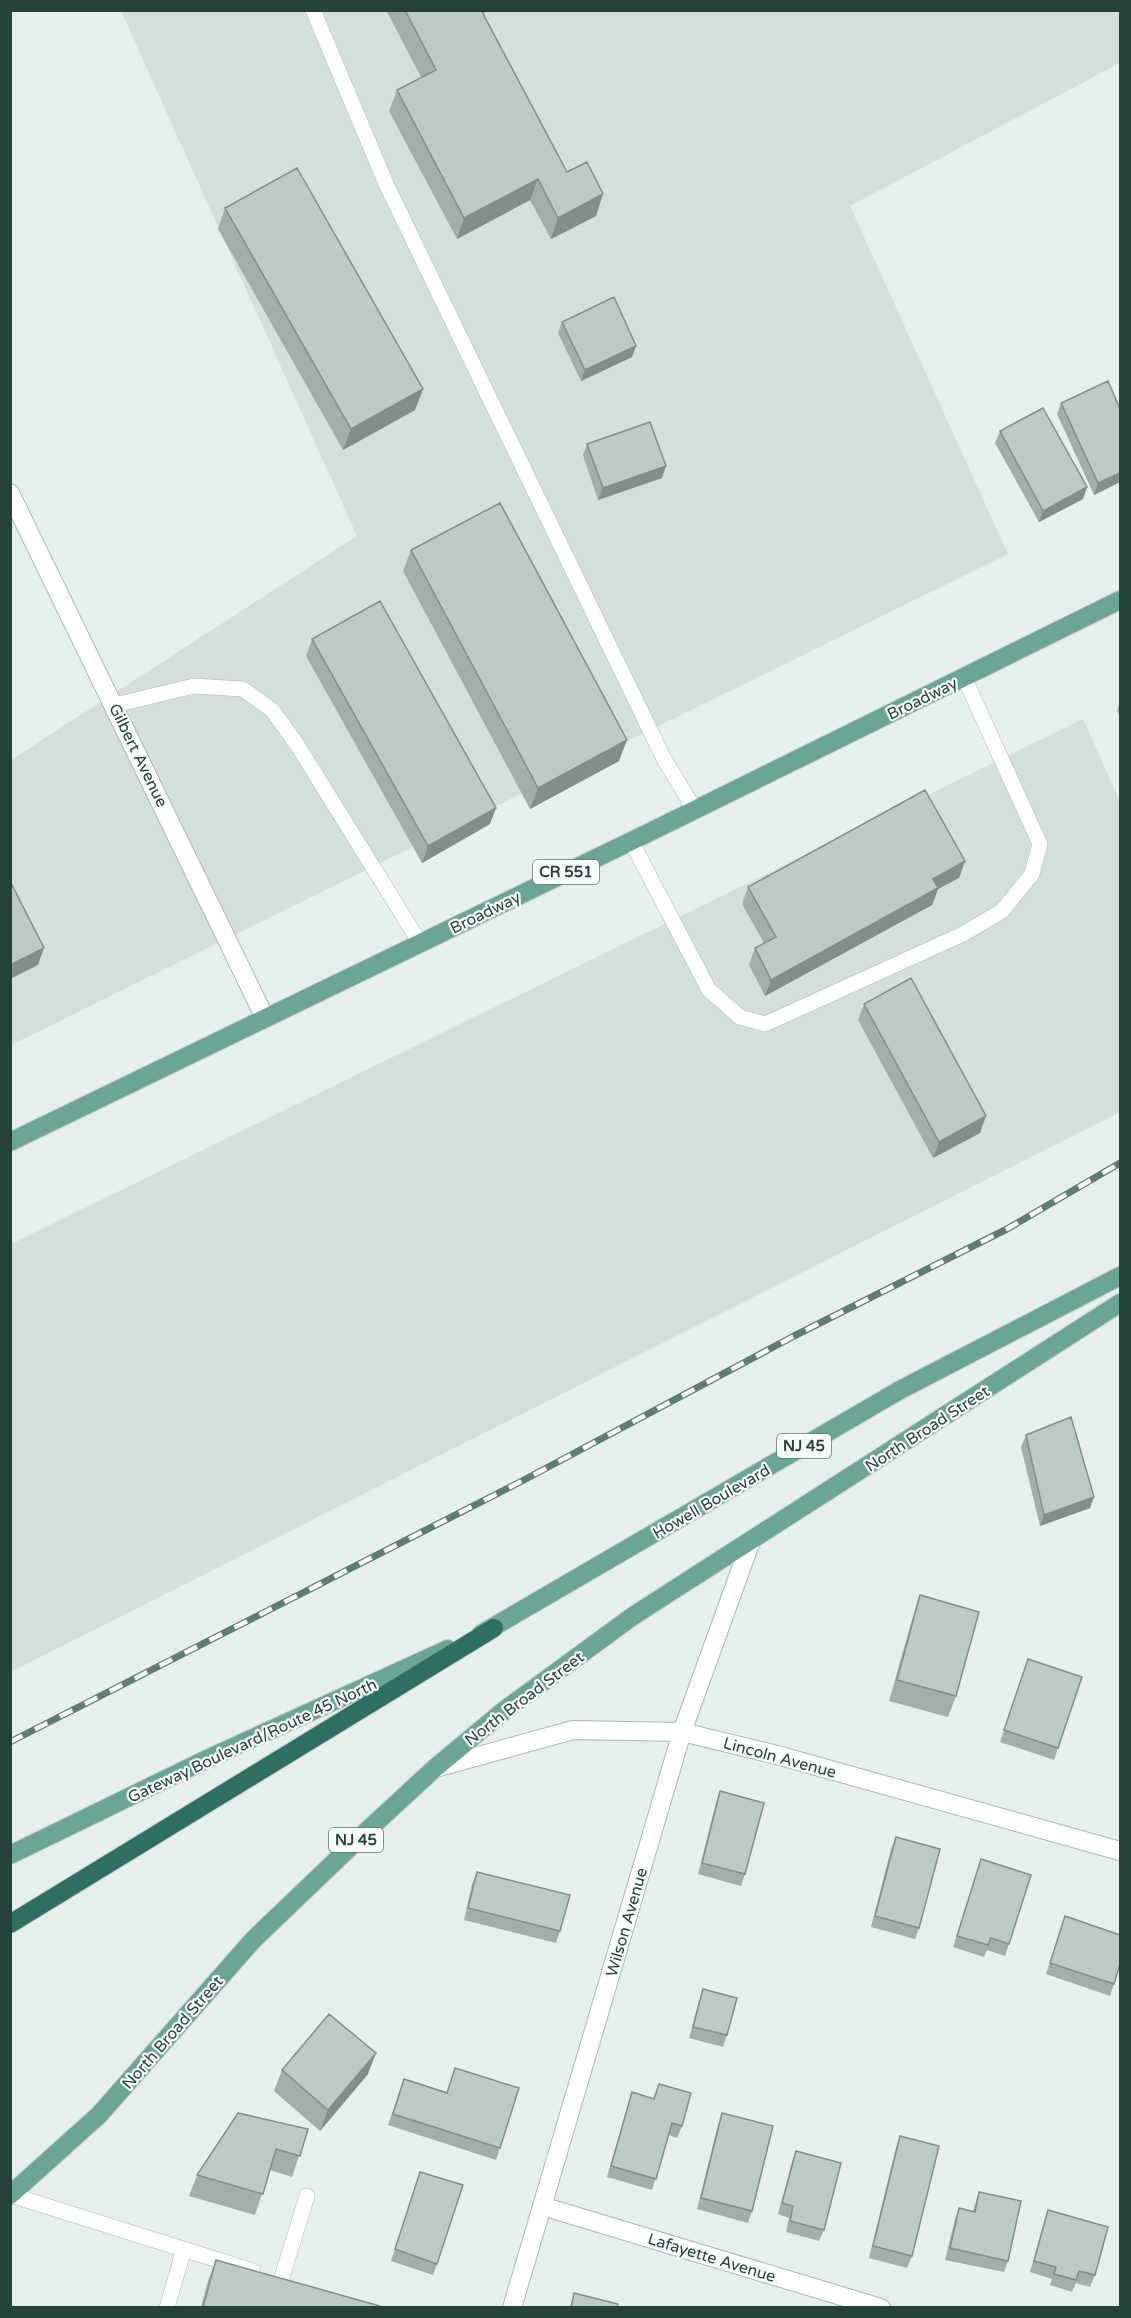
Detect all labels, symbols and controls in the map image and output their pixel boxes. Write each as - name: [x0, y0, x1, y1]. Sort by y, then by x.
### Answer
- street label: Broadway: [884, 673, 961, 724]
- street label: Gilbert Avenue: [104, 700, 172, 811]
- road number: CR 551: [533, 860, 599, 884]
- street label: Broadway: [447, 887, 524, 938]
- street label: North Broad Street: [862, 1381, 993, 1476]
- road number: NJ 45: [777, 1434, 831, 1458]
- street label: Howell Boulevard: [649, 1460, 774, 1544]
- street label: North Broad Street: [461, 1647, 588, 1750]
- street label: Gateway Boulevard/Route 45 North: [125, 1674, 380, 1808]
- street label: Lincoln Avenue: [721, 1733, 838, 1783]
- road number: NJ 45: [329, 1828, 383, 1852]
- street label: Wilson Avenue: [602, 1865, 652, 1979]
- street label: North Broad Street: [118, 1972, 228, 2094]
- street label: Lafayette Avenue: [645, 2229, 778, 2287]

